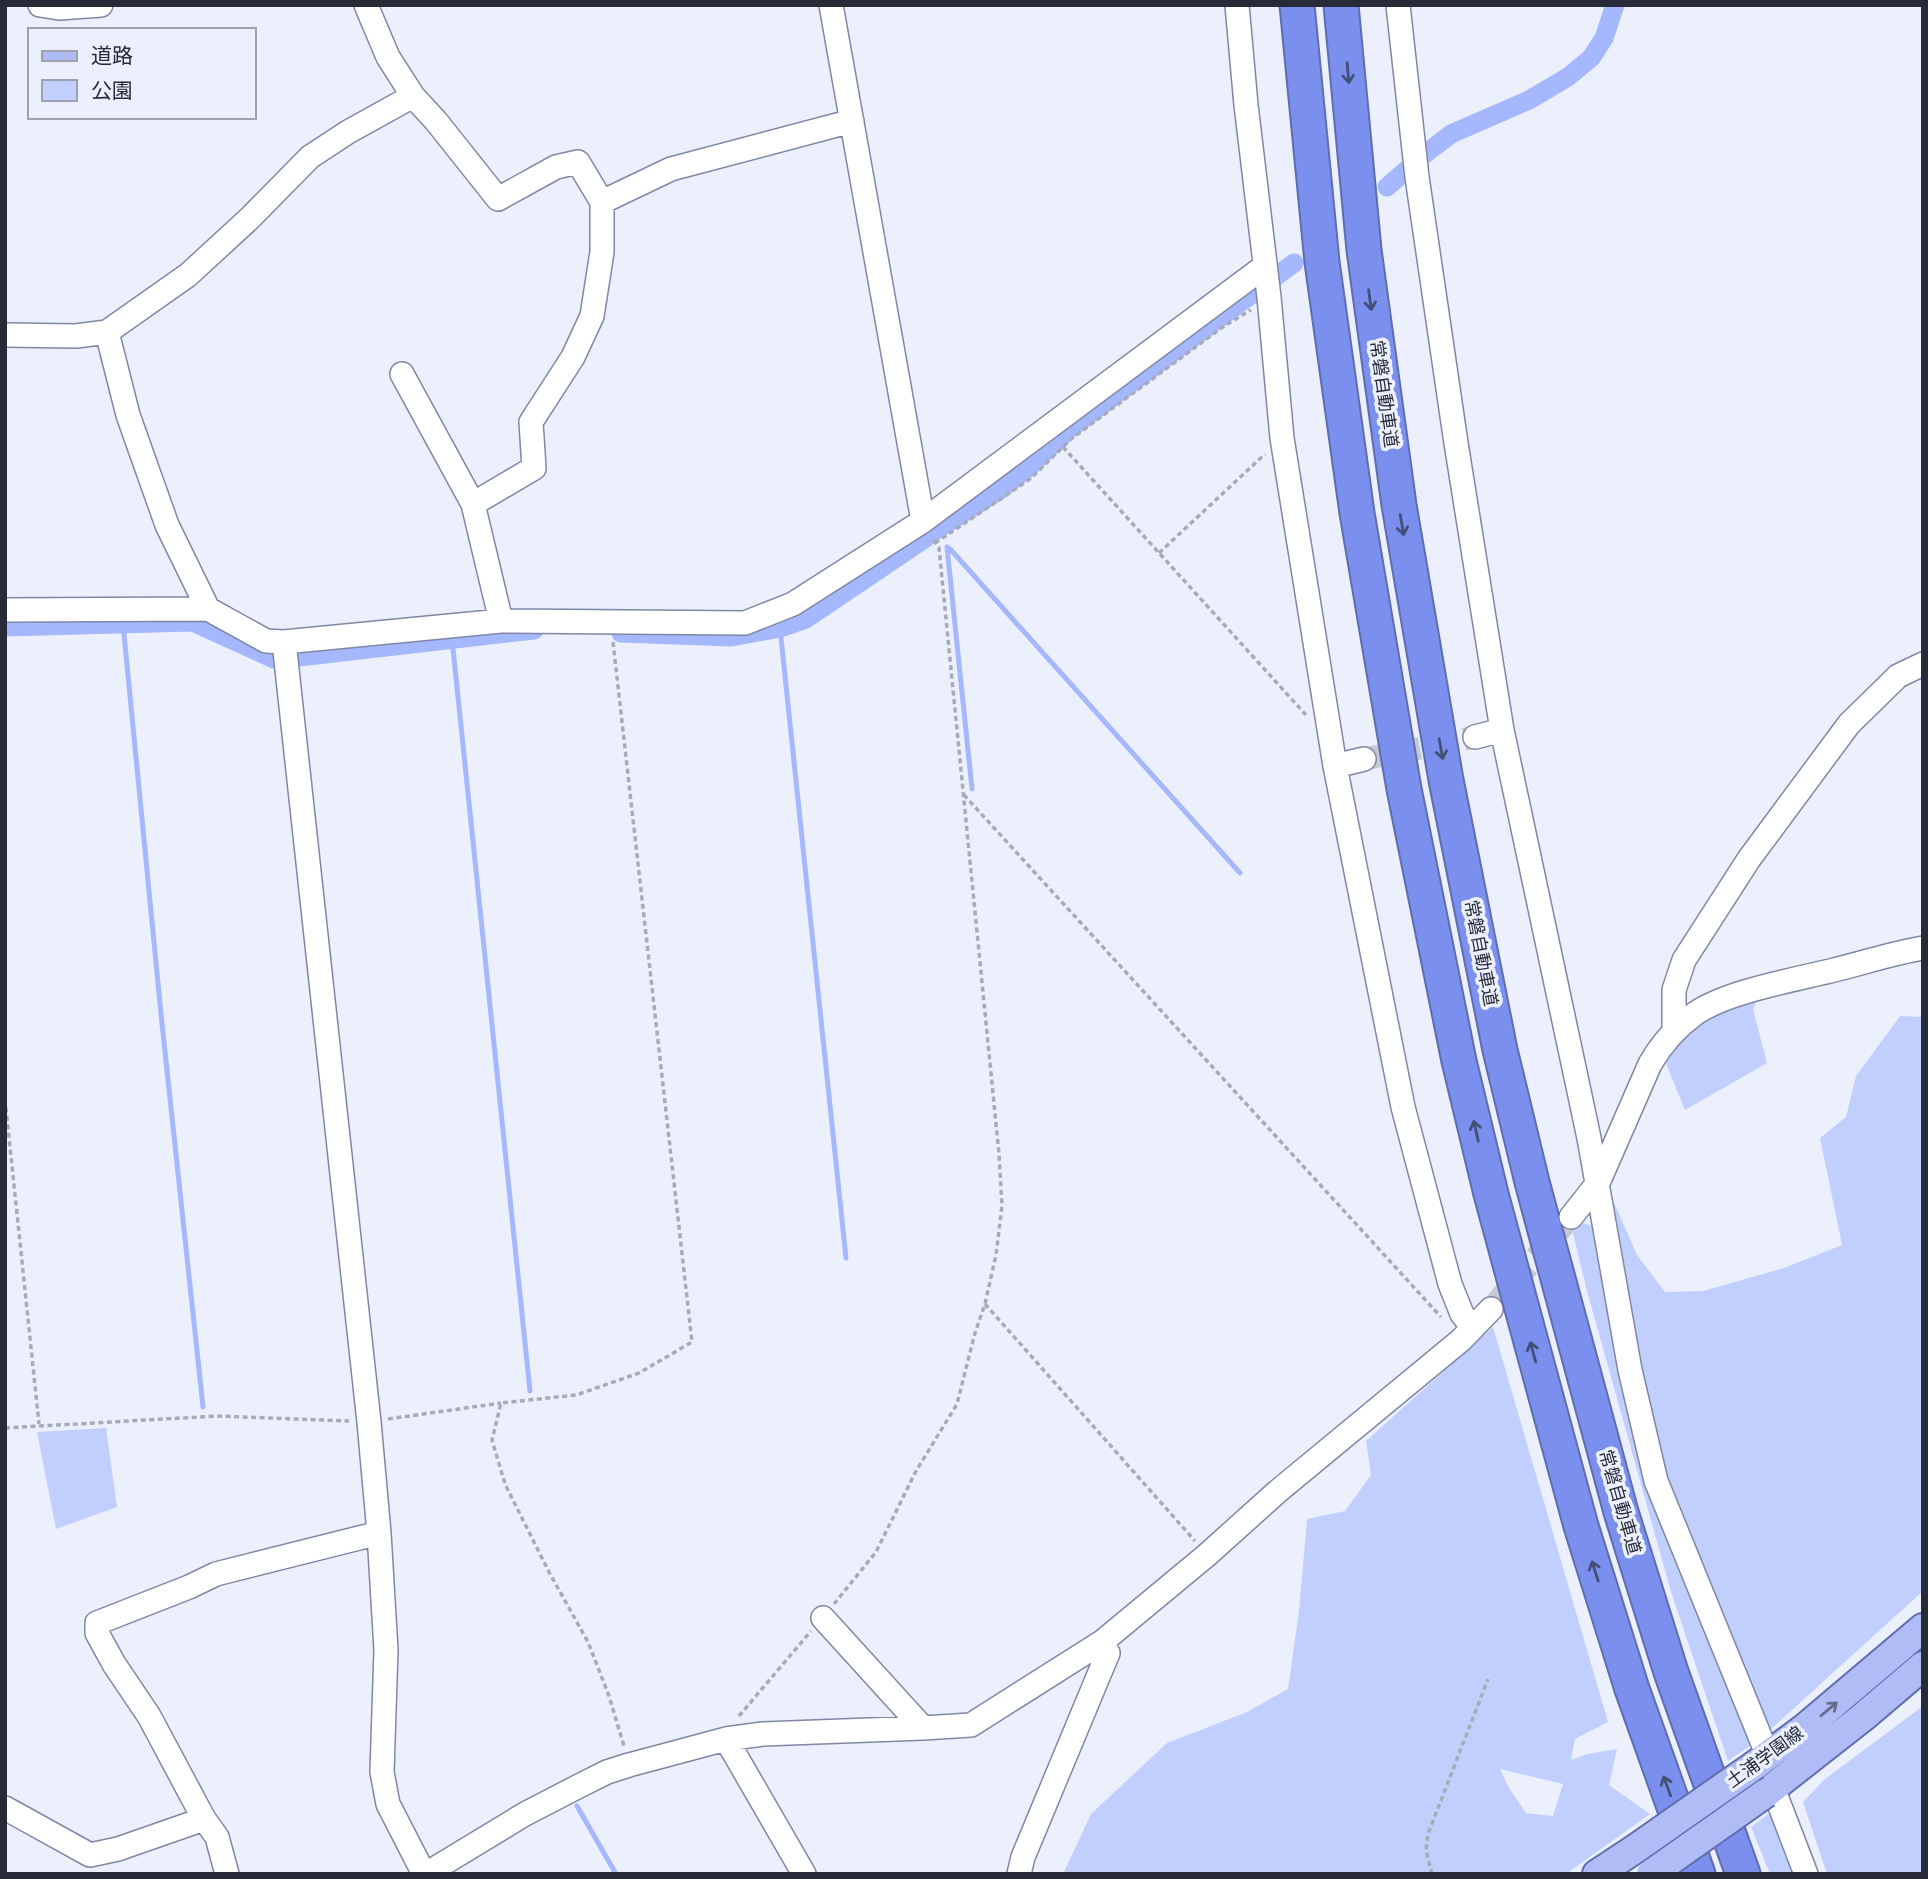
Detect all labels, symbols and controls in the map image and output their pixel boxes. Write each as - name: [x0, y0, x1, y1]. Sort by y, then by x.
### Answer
- legend: [28, 28, 256, 119]
- text: 道路: [91, 41, 133, 69]
- one-way arrow: [1342, 61, 1355, 84]
- text: 公園: [91, 76, 133, 104]
- one-way arrow: [1364, 288, 1377, 310]
- street label: 常磐自動車道: [1366, 339, 1403, 449]
- one-way arrow: [1396, 513, 1410, 536]
- one-way arrow: [1435, 737, 1448, 760]
- street label: 常磐自動車道: [1460, 898, 1503, 1008]
- one-way arrow: [1469, 1121, 1482, 1143]
- one-way arrow: [1526, 1341, 1539, 1363]
- street label: 常磐自動車道: [1595, 1447, 1646, 1557]
- one-way arrow: [1587, 1560, 1600, 1582]
- one-way arrow: [1819, 1701, 1837, 1716]
- street label: 土浦学園線: [1722, 1721, 1808, 1792]
- one-way arrow: [1659, 1776, 1672, 1798]

